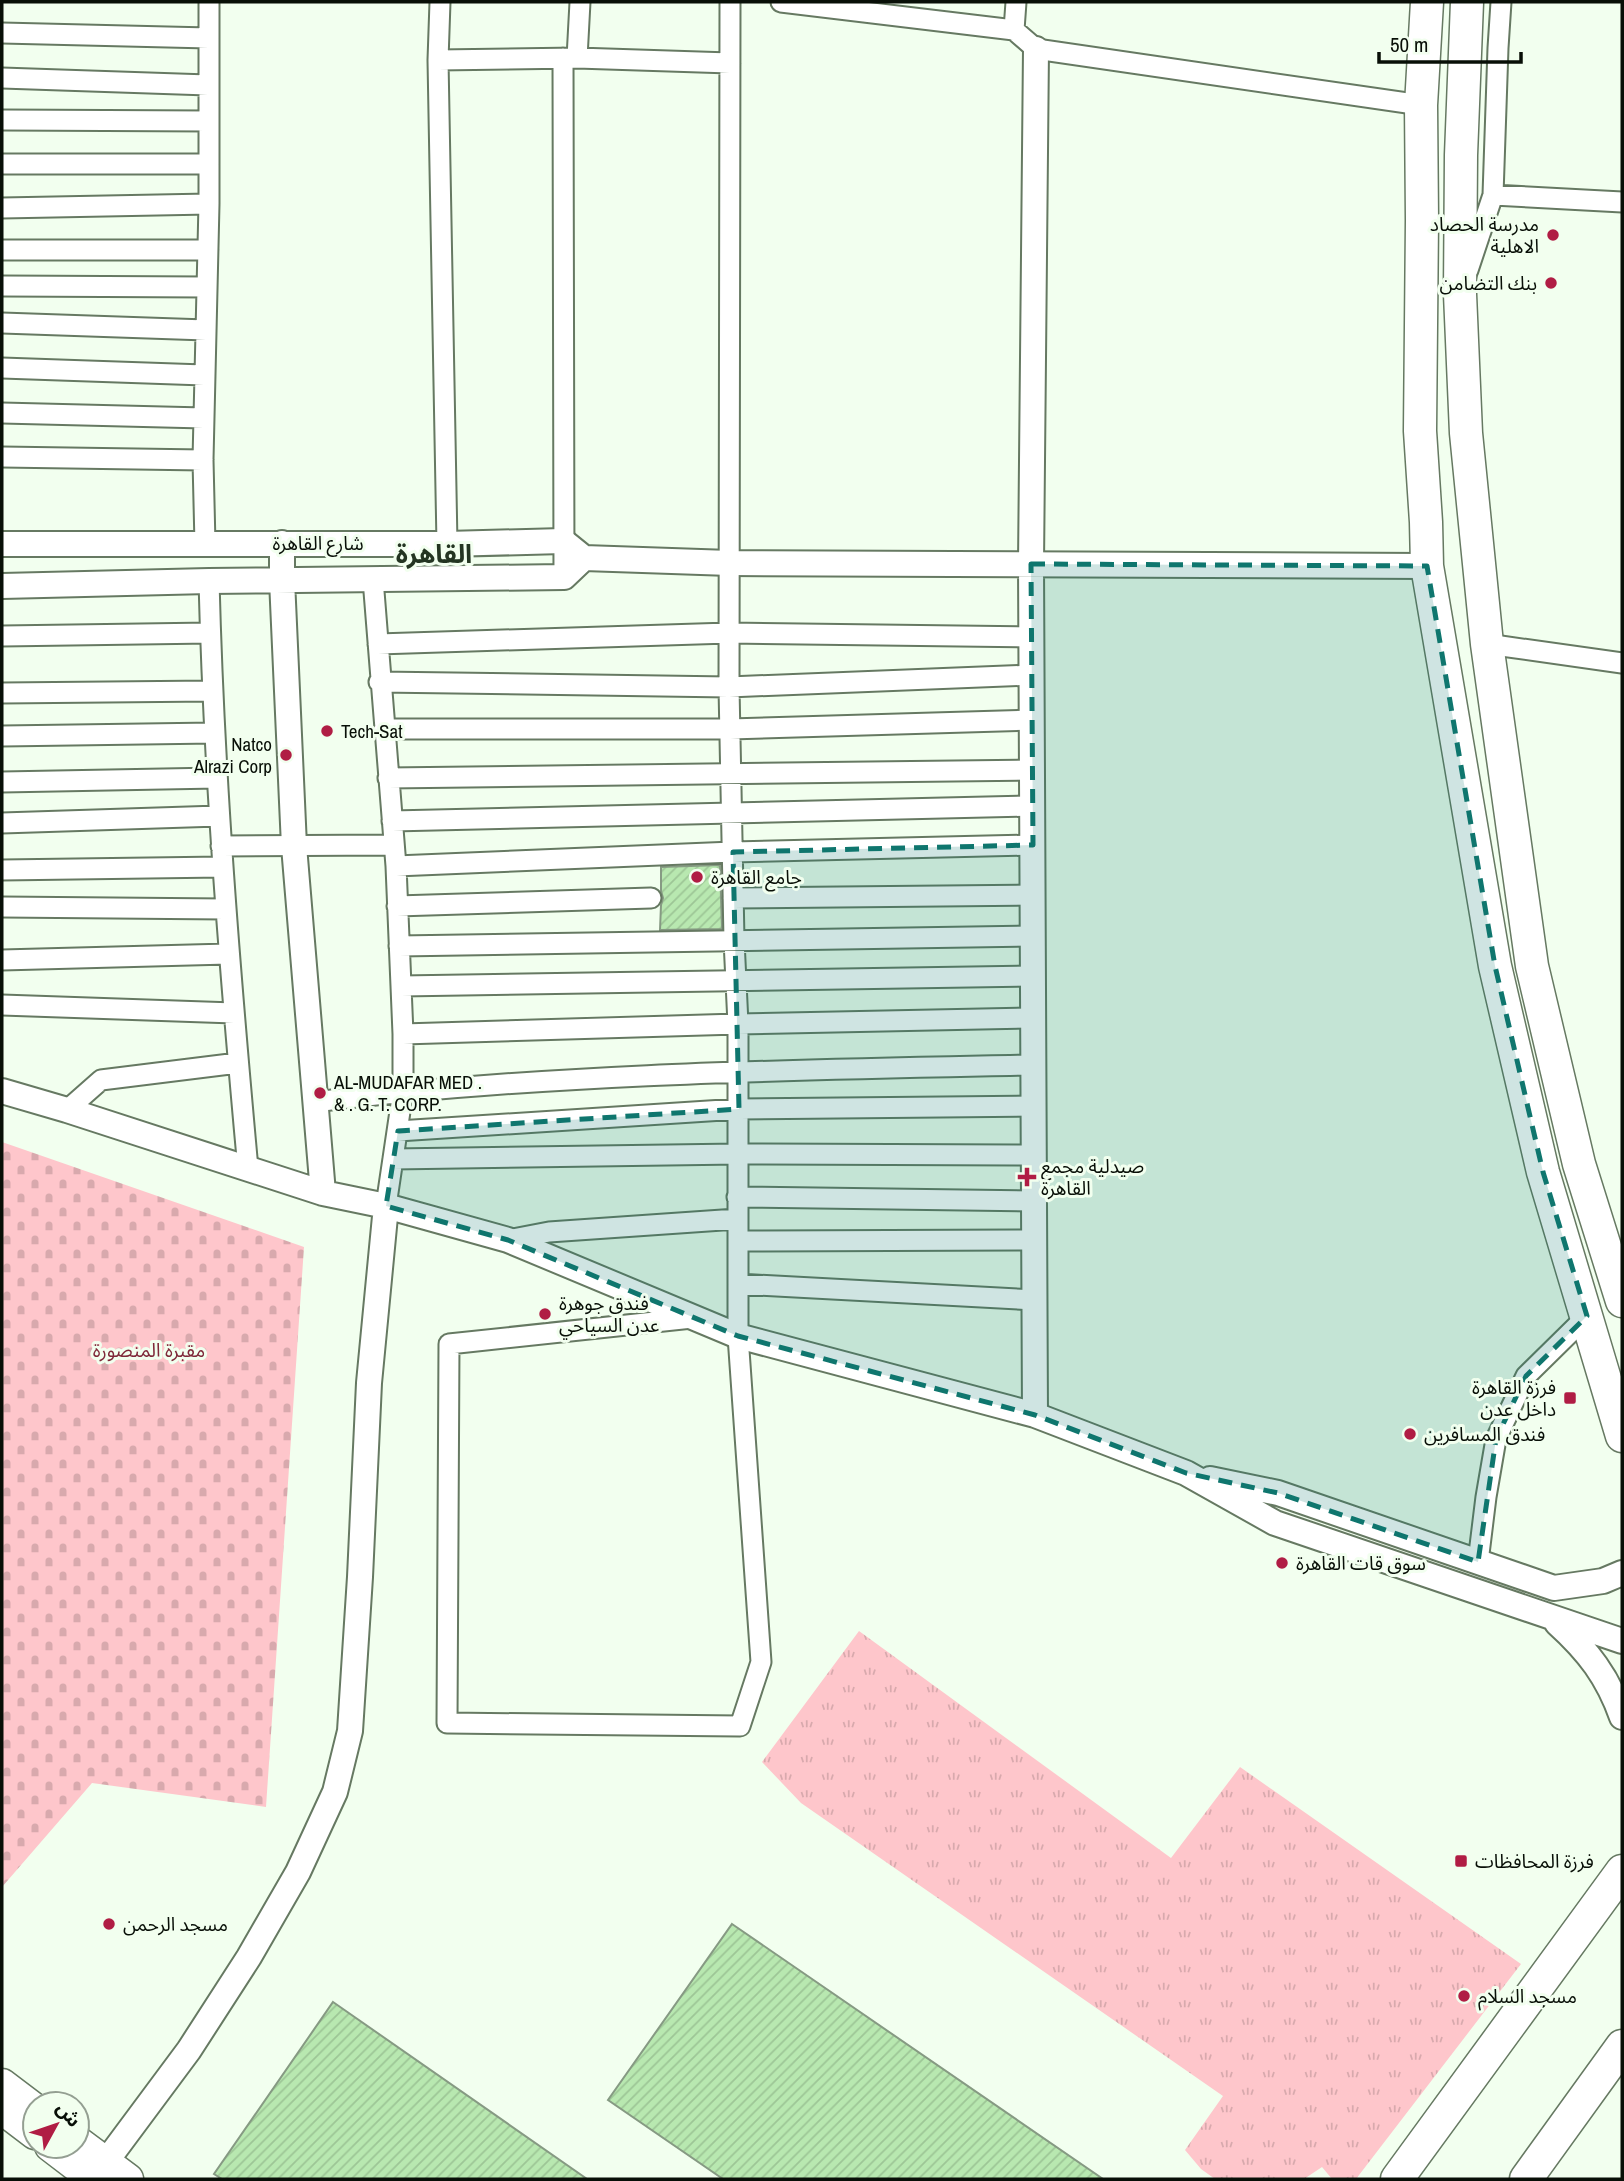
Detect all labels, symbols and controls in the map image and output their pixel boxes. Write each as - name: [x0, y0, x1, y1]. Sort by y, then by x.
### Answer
- scale bar: [1379, 21, 1521, 65]
- text: 50 m: [1390, 30, 1428, 59]
- place label: مدرسة الحصاد الاهلية: [1430, 211, 1539, 259]
- marker: مدرسة الحصاد الاهلية: [1545, 227, 1561, 243]
- place label: بنك التضامن: [1440, 270, 1537, 296]
- marker: بنك التضامن: [1543, 275, 1559, 291]
- street label: شارع القاهرة: [272, 530, 364, 557]
- district label: القاهرة: [396, 536, 472, 571]
- place label: Tech-Sat: [341, 718, 403, 744]
- marker: Tech-Sat: [319, 723, 335, 739]
- place label: Natco Alrazi Corp: [193, 731, 272, 779]
- marker: Natco Alrazi Corp: [278, 747, 294, 763]
- place label: جامع القاهرة: [711, 864, 802, 892]
- marker: جامع القاهرة: [689, 869, 705, 885]
- place label: AL-MUDAFAR MED . & . G. T. CORP.: [333, 1069, 482, 1117]
- marker: AL-MUDAFAR MED . & . G. T. CORP.: [312, 1085, 328, 1101]
- place label: صيدلية مجمع القاهرة: [1041, 1153, 1144, 1201]
- marker: صيدلية مجمع القاهرة: [1019, 1169, 1035, 1185]
- place label: فندق جوهرة عدن السياحي: [559, 1290, 659, 1340]
- marker: فندق جوهرة عدن السياحي: [537, 1306, 553, 1322]
- park label: مقبرة المنصورة: [93, 1337, 205, 1363]
- place label: فرزة القاهرة داخل عدن: [1472, 1374, 1556, 1422]
- marker: فرزة القاهرة داخل عدن: [1562, 1390, 1578, 1406]
- place label: فندق المسافرين: [1424, 1421, 1545, 1447]
- marker: فندق المسافرين: [1402, 1426, 1418, 1442]
- place label: سوق قات القاهرة: [1296, 1550, 1426, 1576]
- marker: سوق قات القاهرة: [1274, 1555, 1290, 1571]
- place label: فرزة المحافظات: [1475, 1848, 1594, 1874]
- marker: فرزة المحافظات: [1453, 1853, 1469, 1869]
- place label: مسجد الرحمن: [123, 1911, 228, 1937]
- marker: مسجد الرحمن: [101, 1916, 117, 1932]
- place label: مسجد السلام: [1478, 1983, 1577, 2011]
- marker: مسجد السلام: [1456, 1988, 1472, 2004]
- north arrow: [21, 2090, 91, 2160]
- text: ش: [51, 2096, 87, 2132]

